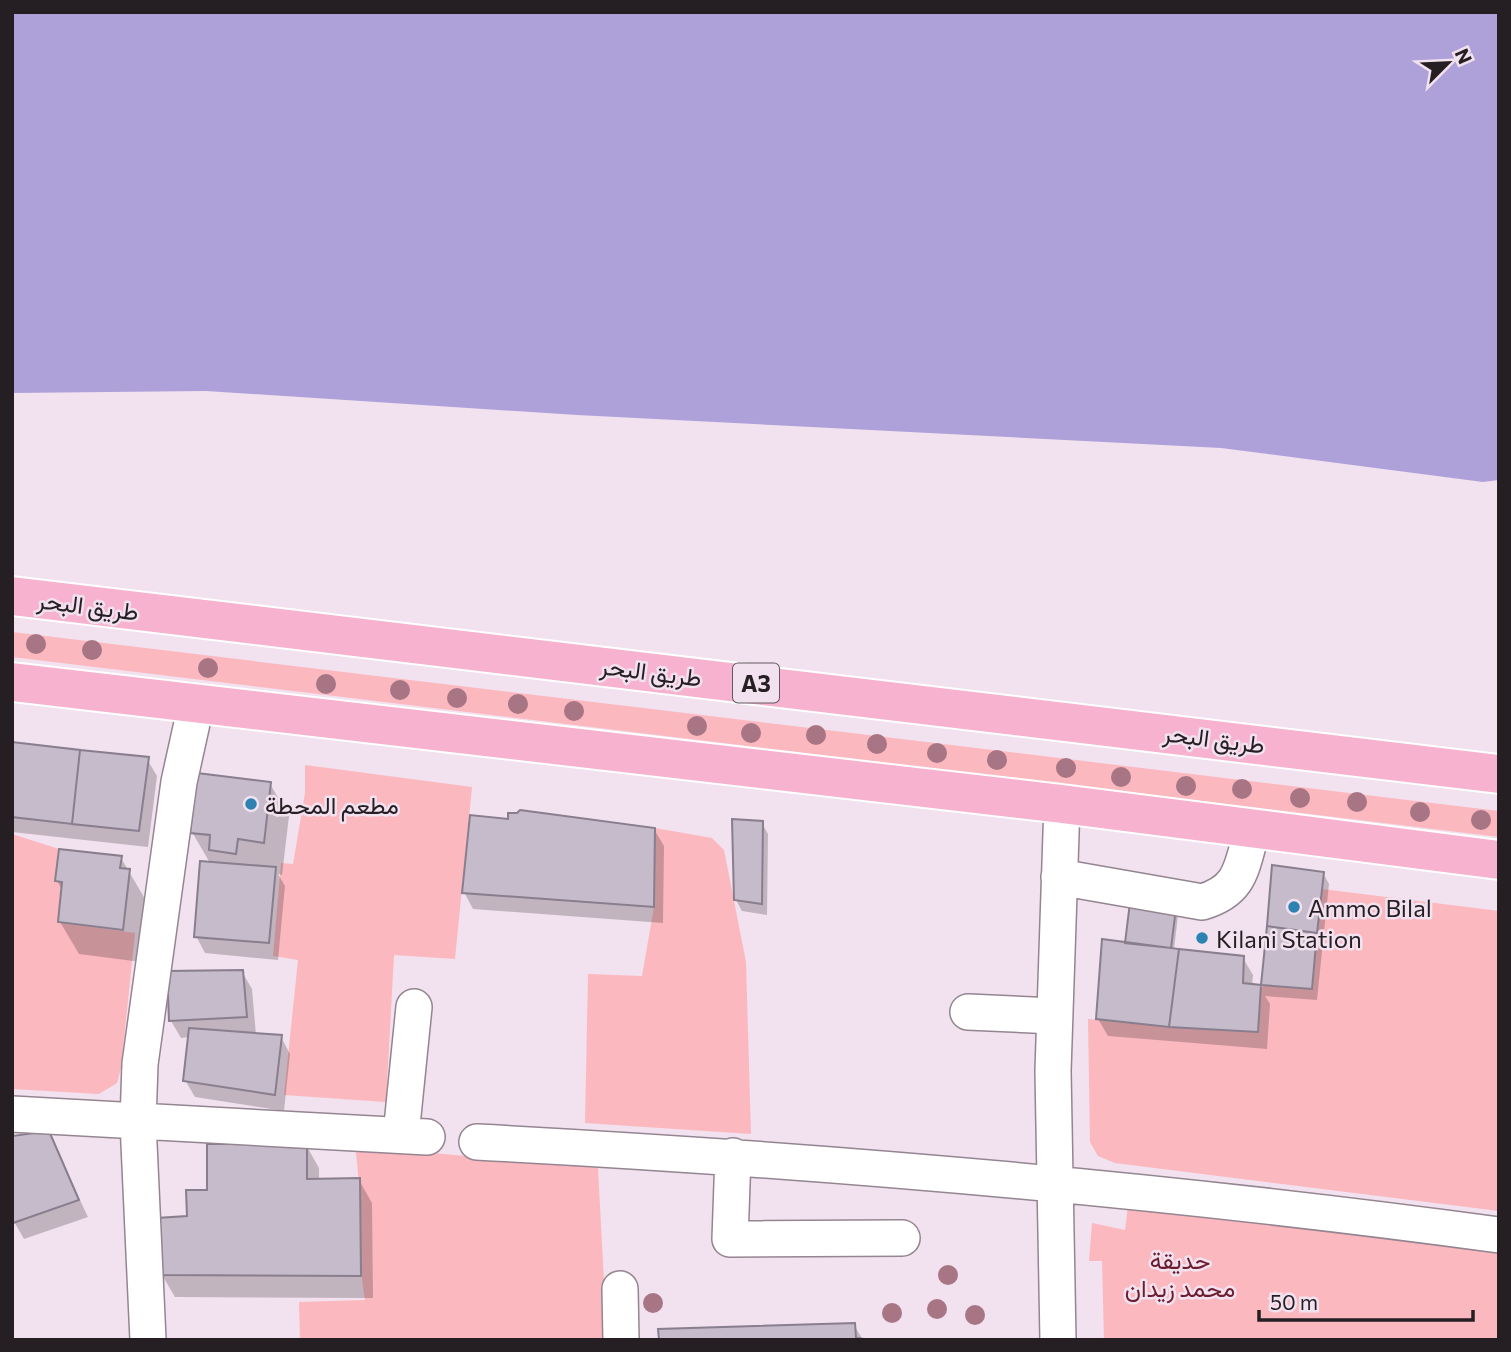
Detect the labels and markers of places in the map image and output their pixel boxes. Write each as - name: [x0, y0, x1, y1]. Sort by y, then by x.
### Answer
- place label: مطعم المحطة: [265, 790, 399, 822]
- marker: مطعم المحطة: [243, 796, 259, 812]
- place label: Ammo Bilal: [1308, 893, 1432, 922]
- marker: Ammo Bilal: [1286, 899, 1302, 915]
- place label: Kilani Station: [1216, 924, 1362, 953]
- marker: Kilani Station: [1194, 930, 1210, 946]

